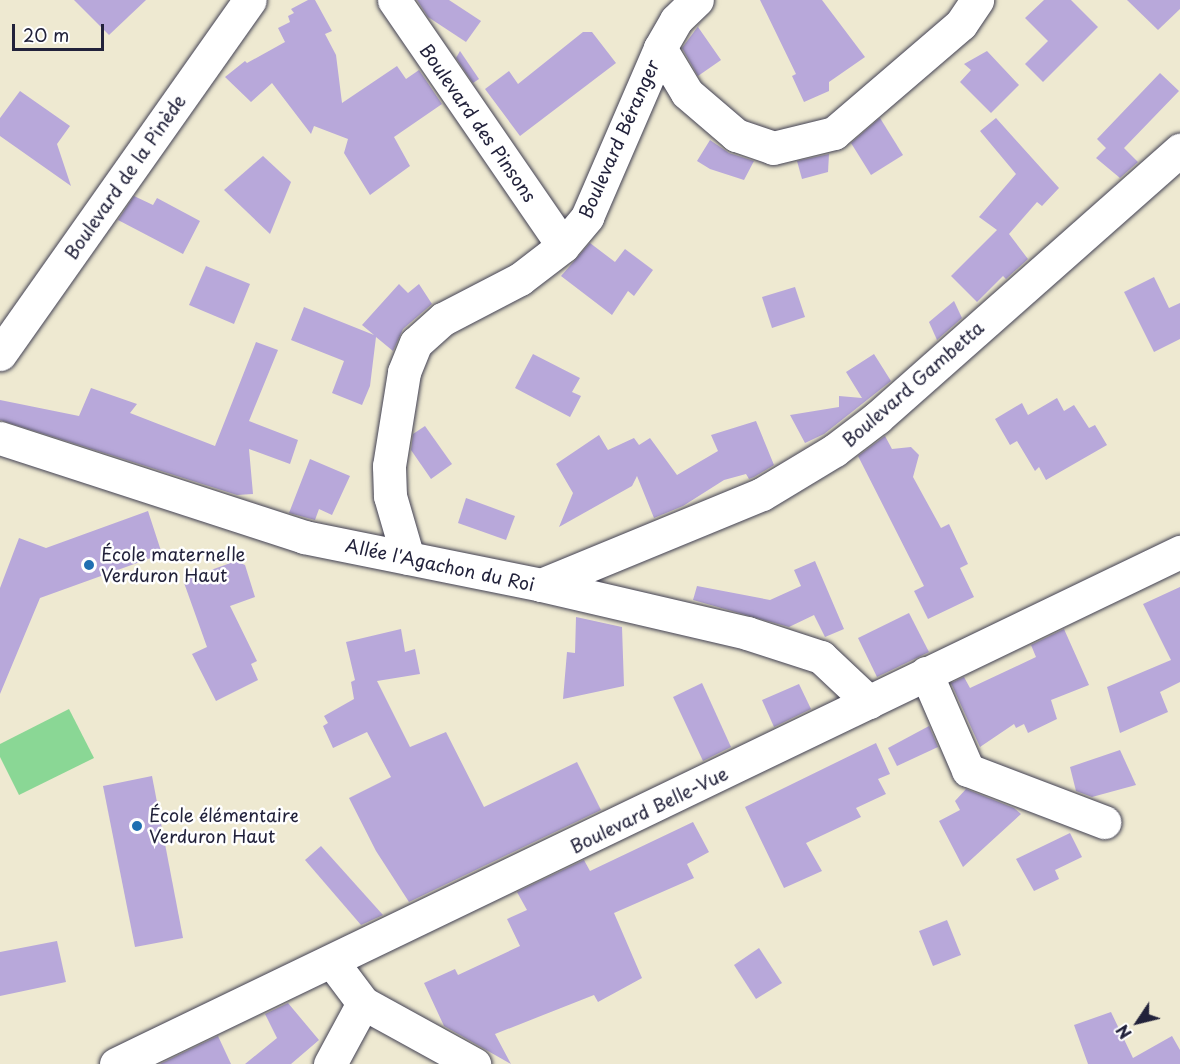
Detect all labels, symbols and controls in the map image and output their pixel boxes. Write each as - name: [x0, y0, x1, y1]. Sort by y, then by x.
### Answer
- scale bar: [15, 12, 106, 50]
- text: 20 m: [23, 21, 69, 48]
- street label: Boulevard des Pinsons: [415, 39, 541, 207]
- street label: Boulevard Béranger: [574, 56, 664, 222]
- street label: Boulevard de la Pinède: [60, 91, 190, 263]
- street label: Boulevard Gambetta: [838, 317, 988, 451]
- street label: Allée l'Agachon du Roi: [342, 534, 538, 596]
- place label: École maternelle Verduron Haut: [101, 544, 246, 586]
- marker: École maternelle Verduron Haut: [82, 558, 96, 572]
- street label: Boulevard Belle-Vue: [566, 762, 732, 858]
- place label: École élémentaire Verduron Haut: [149, 805, 301, 848]
- marker: École élémentaire Verduron Haut: [130, 819, 144, 833]
- north arrow: [1108, 992, 1168, 1052]
- text: N: [1110, 1020, 1137, 1044]

